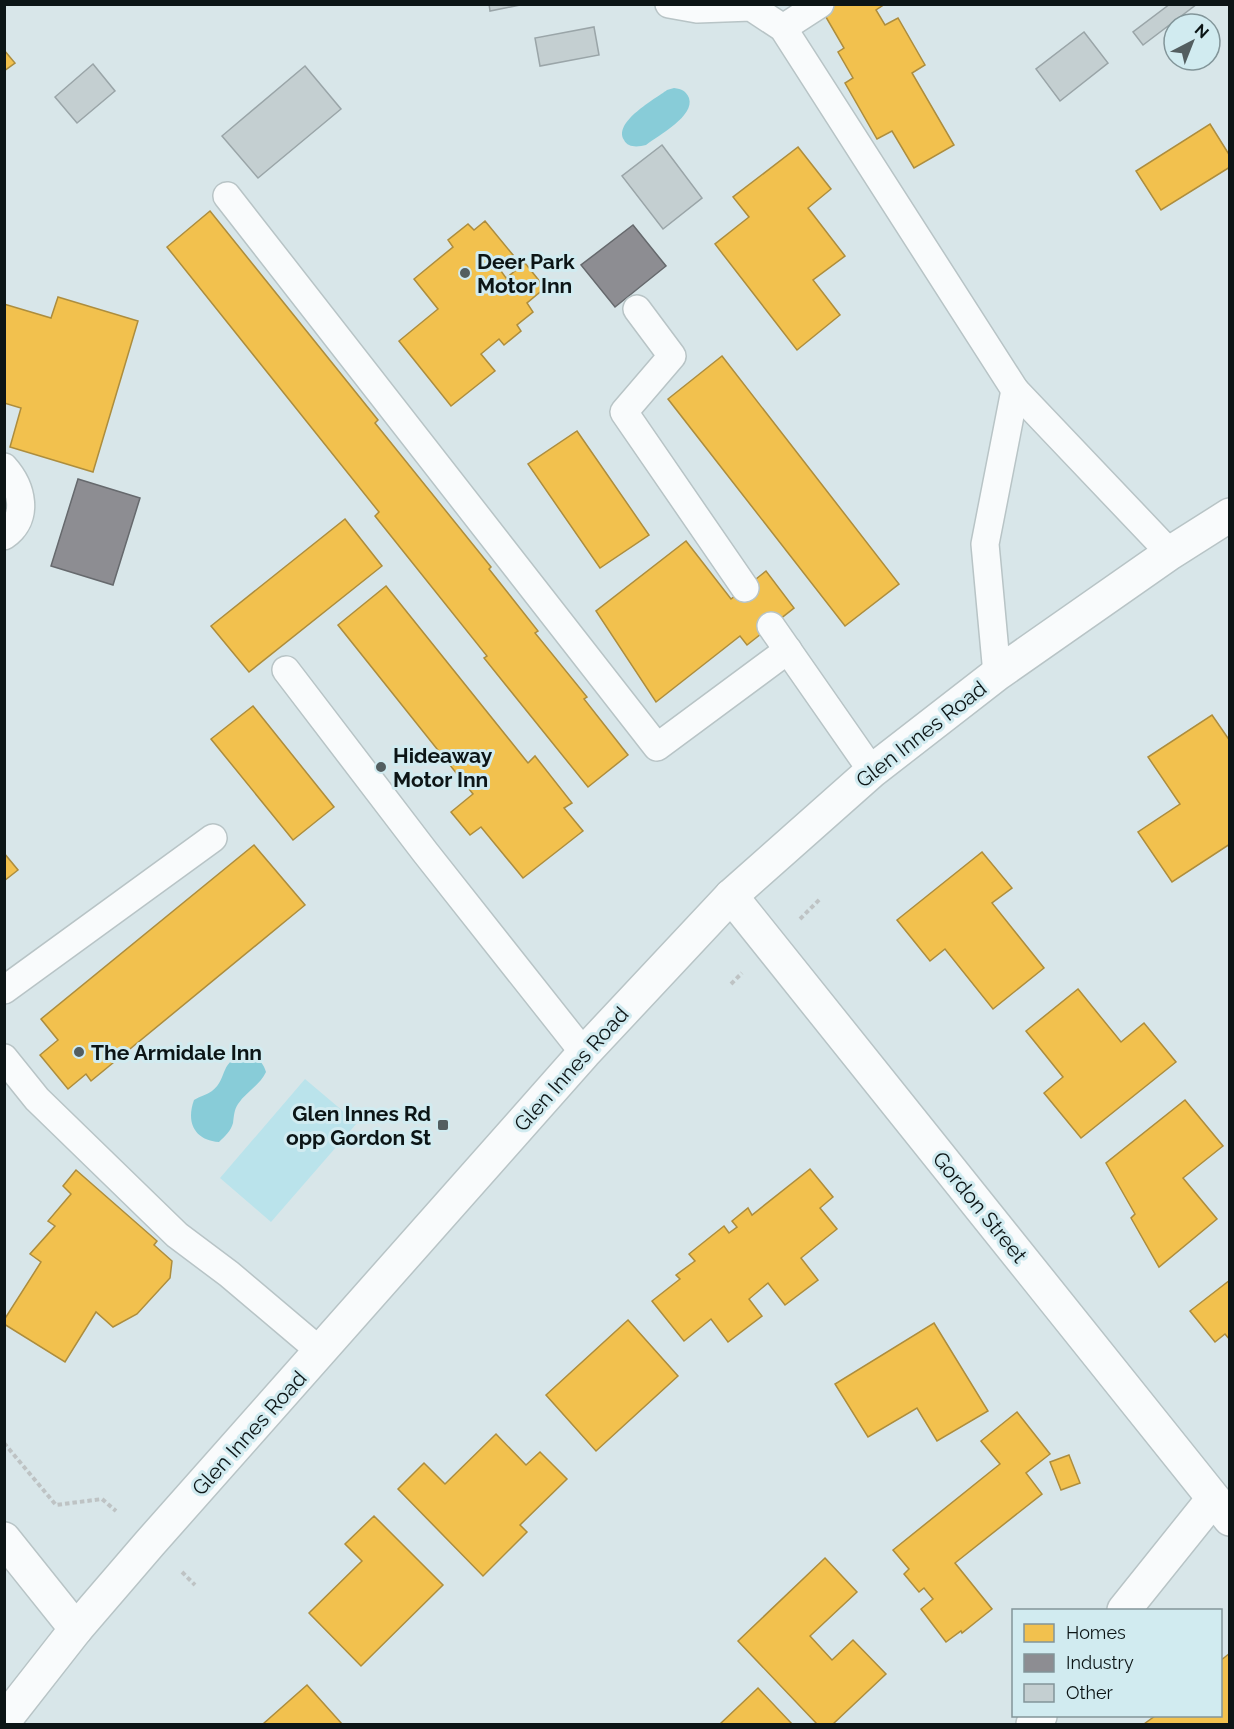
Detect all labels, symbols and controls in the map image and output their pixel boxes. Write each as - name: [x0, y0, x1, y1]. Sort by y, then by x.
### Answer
- north arrow: [1162, 12, 1222, 72]
- text: N: [1191, 20, 1213, 42]
- place label: Deer Park Motor Inn: [477, 249, 575, 298]
- marker: Deer Park Motor Inn: [458, 266, 472, 280]
- street label: Glen Innes Road: [851, 675, 991, 793]
- place label: Hideaway Motor Inn: [393, 743, 493, 792]
- marker: Hideaway Motor Inn: [374, 760, 388, 774]
- street label: Glen Innes Road: [509, 1002, 633, 1136]
- place label: The Armidale Inn: [91, 1040, 262, 1065]
- marker: The Armidale Inn: [72, 1045, 86, 1059]
- place label: Glen Innes Rd opp Gordon St: [286, 1101, 431, 1150]
- marker: Glen Innes Rd opp Gordon St: [436, 1118, 450, 1132]
- street label: Gordon Street: [927, 1146, 1033, 1268]
- street label: Glen Innes Road: [187, 1366, 311, 1500]
- legend: [1012, 1609, 1222, 1717]
- text: Homes: [1066, 1622, 1126, 1643]
- text: Industry: [1066, 1652, 1134, 1673]
- text: Other: [1066, 1682, 1114, 1703]

